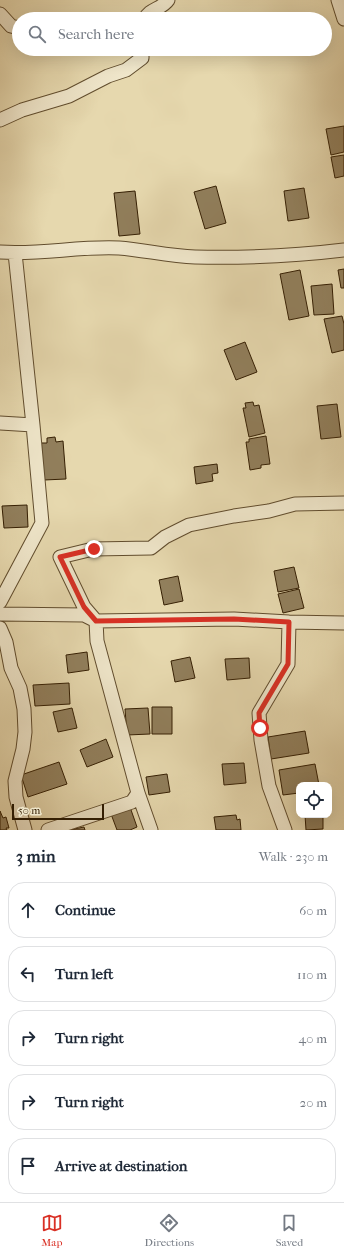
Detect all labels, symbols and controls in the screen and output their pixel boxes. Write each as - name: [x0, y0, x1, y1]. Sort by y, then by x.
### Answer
- search box: [12, 12, 332, 56]
- icon: search: [26, 23, 48, 45]
- text: Search here: [58, 25, 134, 43]
- route end: [85, 540, 103, 558]
- route start: [251, 719, 269, 737]
- map controls: [296, 782, 332, 818]
- button: locate: [296, 782, 332, 818]
- scale bar: [12, 802, 104, 821]
- text: 50 m: [18, 804, 40, 817]
- text: 3 min: [16, 846, 56, 866]
- text: Walk · 230 m: [259, 849, 328, 864]
- icon: ahead: [17, 899, 39, 921]
- text: Continue: [55, 901, 115, 919]
- text: 60 m: [299, 903, 327, 918]
- icon: left: [17, 963, 39, 985]
- text: Turn left: [55, 965, 113, 983]
- text: 110 m: [297, 967, 327, 982]
- icon: right: [17, 1027, 39, 1049]
- text: Turn right: [55, 1029, 124, 1047]
- text: 40 m: [299, 1031, 327, 1046]
- icon: right: [17, 1091, 39, 1113]
- text: Turn right: [55, 1093, 124, 1111]
- text: 20 m: [300, 1095, 327, 1110]
- icon: arrive: [17, 1155, 39, 1177]
- text: Arrive at destination: [55, 1157, 187, 1175]
- tab: Map: [41, 1212, 63, 1249]
- tab: Directions: [145, 1212, 194, 1249]
- tab: Saved: [276, 1212, 303, 1249]

